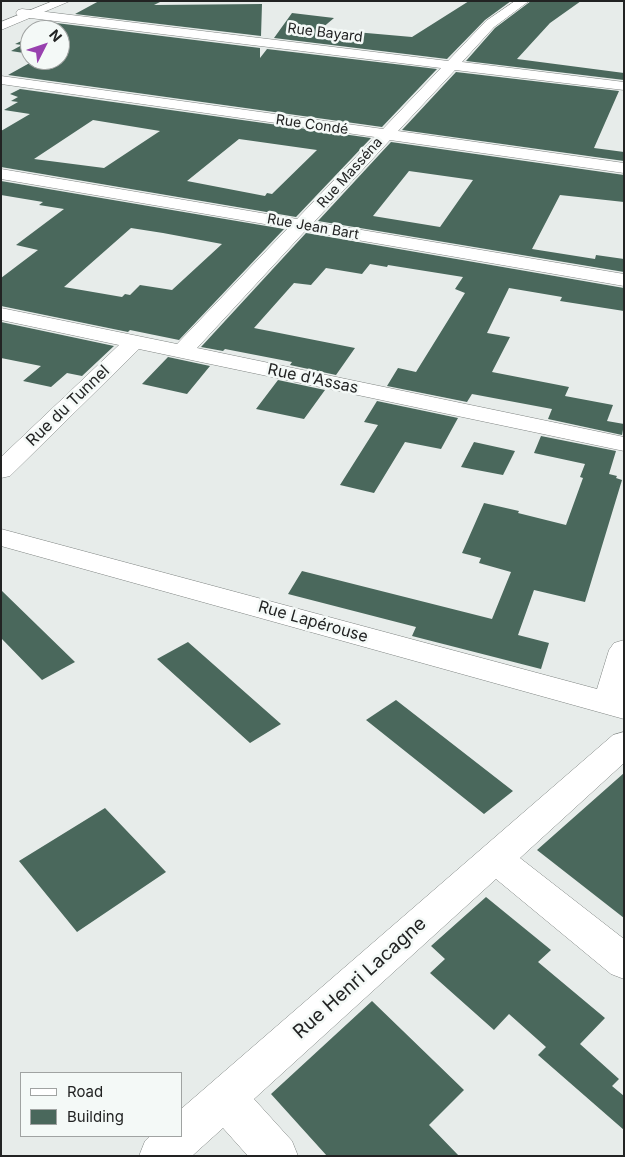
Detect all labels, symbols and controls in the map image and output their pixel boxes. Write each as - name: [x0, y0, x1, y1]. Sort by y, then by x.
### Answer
- north arrow: [20, 20, 70, 70]
- street label: Rue Bayard: [287, 20, 363, 46]
- text: N: [46, 26, 66, 45]
- street label: Rue Condé: [275, 112, 349, 138]
- street label: Rue Masséna: [314, 134, 386, 212]
- street label: Rue Jean Bart: [266, 211, 360, 243]
- street label: Rue d'Assas: [266, 360, 360, 398]
- street label: Rue du Tunnel: [22, 362, 114, 450]
- street label: Rue Lapérouse: [256, 597, 370, 647]
- street label: Rue Henri Lacagne: [289, 912, 431, 1044]
- legend: [20, 1072, 182, 1137]
- text: Road: [67, 1082, 103, 1101]
- text: Building: [67, 1107, 124, 1126]

